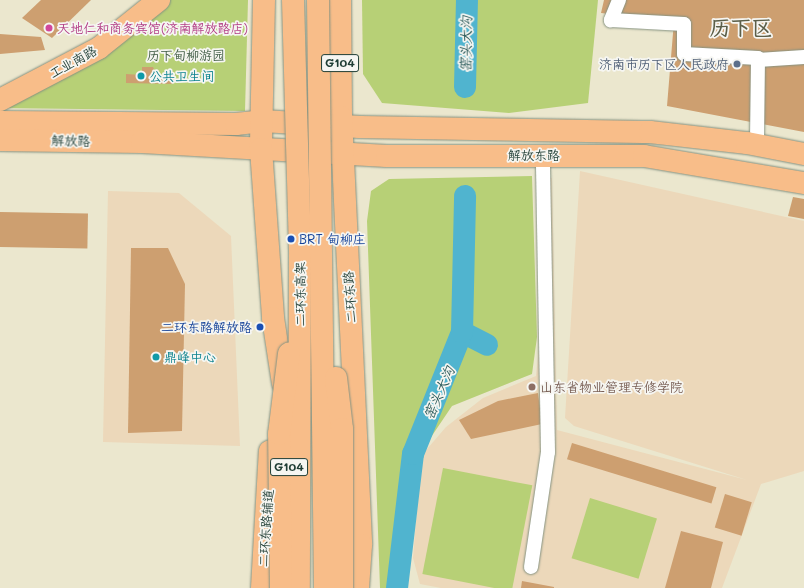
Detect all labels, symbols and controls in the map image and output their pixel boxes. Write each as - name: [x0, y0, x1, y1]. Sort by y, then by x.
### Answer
- district label: 历下区: [710, 14, 772, 40]
- water label: 窑头大沟: [457, 16, 475, 72]
- place label: 天地仁和商务宾馆(济南解放路店): [57, 20, 248, 36]
- marker: 天地仁和商务宾馆(济南解放路店): [44, 23, 54, 33]
- street label: 工业南路: [46, 43, 100, 81]
- park label: 历下甸柳游园: [147, 47, 225, 63]
- road number: G104: [321, 53, 359, 73]
- place label: 济南市历下区人民政府: [599, 56, 729, 72]
- marker: 济南市历下区人民政府: [732, 59, 742, 69]
- place label: 公共卫生间: [149, 68, 214, 84]
- marker: 公共卫生间: [136, 71, 146, 81]
- street label: 解放路: [51, 133, 91, 149]
- street label: 解放东路: [508, 147, 560, 163]
- place label: BRT 甸柳庄: [299, 231, 366, 247]
- marker: BRT 甸柳庄: [286, 234, 296, 244]
- street label: 二环东高架: [292, 262, 308, 326]
- street label: 二环东路: [340, 271, 360, 323]
- place label: 二环东路解放路: [161, 319, 252, 335]
- marker: 二环东路解放路: [255, 322, 265, 332]
- place label: 鼎峰中心: [164, 349, 216, 365]
- marker: 鼎峰中心: [151, 352, 161, 362]
- water label: 窑头大沟: [420, 364, 458, 422]
- place label: 山东省物业管理专修学院: [540, 379, 683, 395]
- marker: 山东省物业管理专修学院: [527, 382, 537, 392]
- road number: G104: [270, 457, 308, 477]
- street label: 二环东路辅道: [255, 489, 277, 567]

